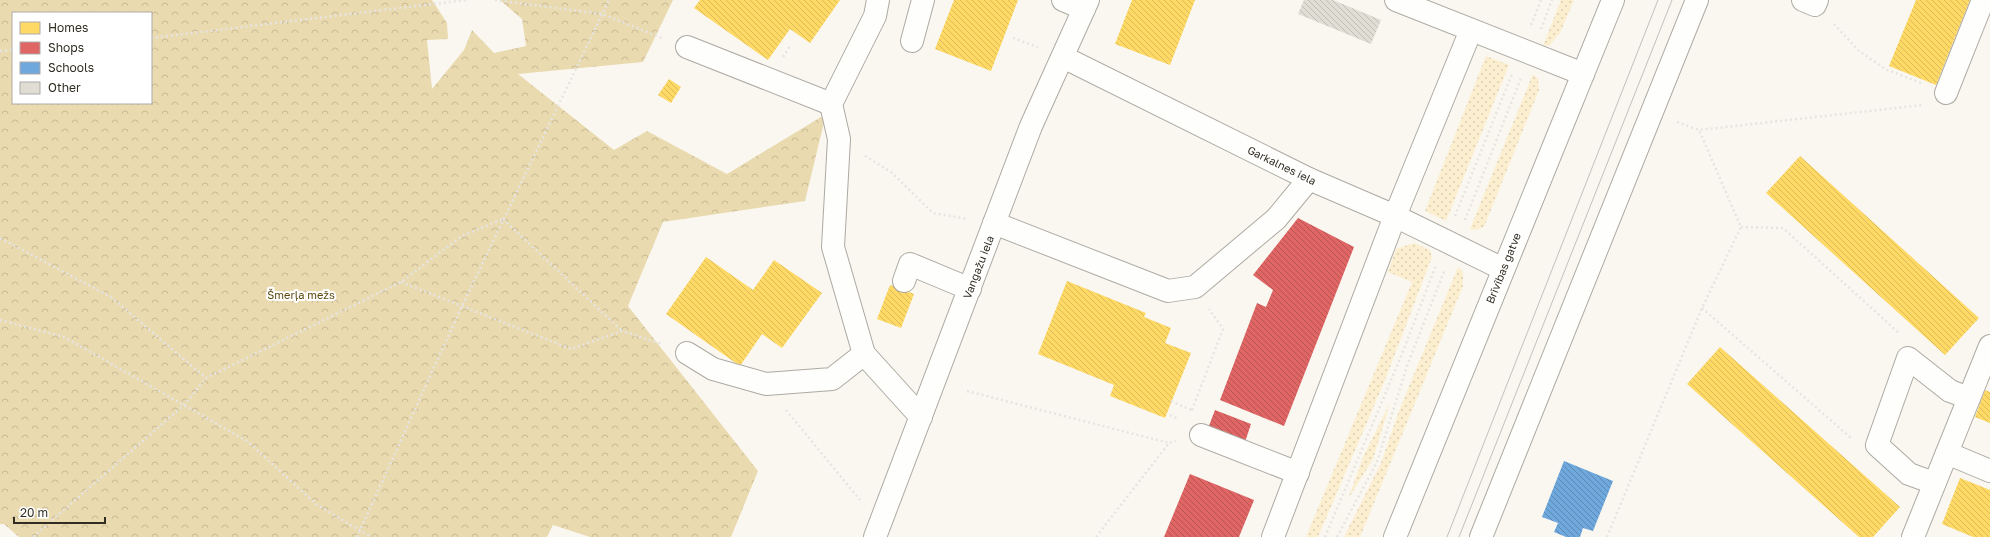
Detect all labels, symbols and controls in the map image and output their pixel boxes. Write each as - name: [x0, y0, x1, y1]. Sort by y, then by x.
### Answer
- legend: [12, 12, 152, 104]
- text: Homes: [48, 20, 88, 35]
- text: Shops: [48, 40, 84, 55]
- text: Schools: [48, 60, 94, 75]
- text: Other: [48, 80, 81, 95]
- street label: Garkalnes iela: [1245, 143, 1319, 187]
- street label: Brīvības gatve: [1483, 231, 1523, 305]
- street label: Vangažu iela: [960, 234, 996, 300]
- park label: Šmerļa mežs: [267, 288, 335, 302]
- scale bar: [14, 499, 105, 525]
- text: 20 m: [20, 505, 48, 520]

